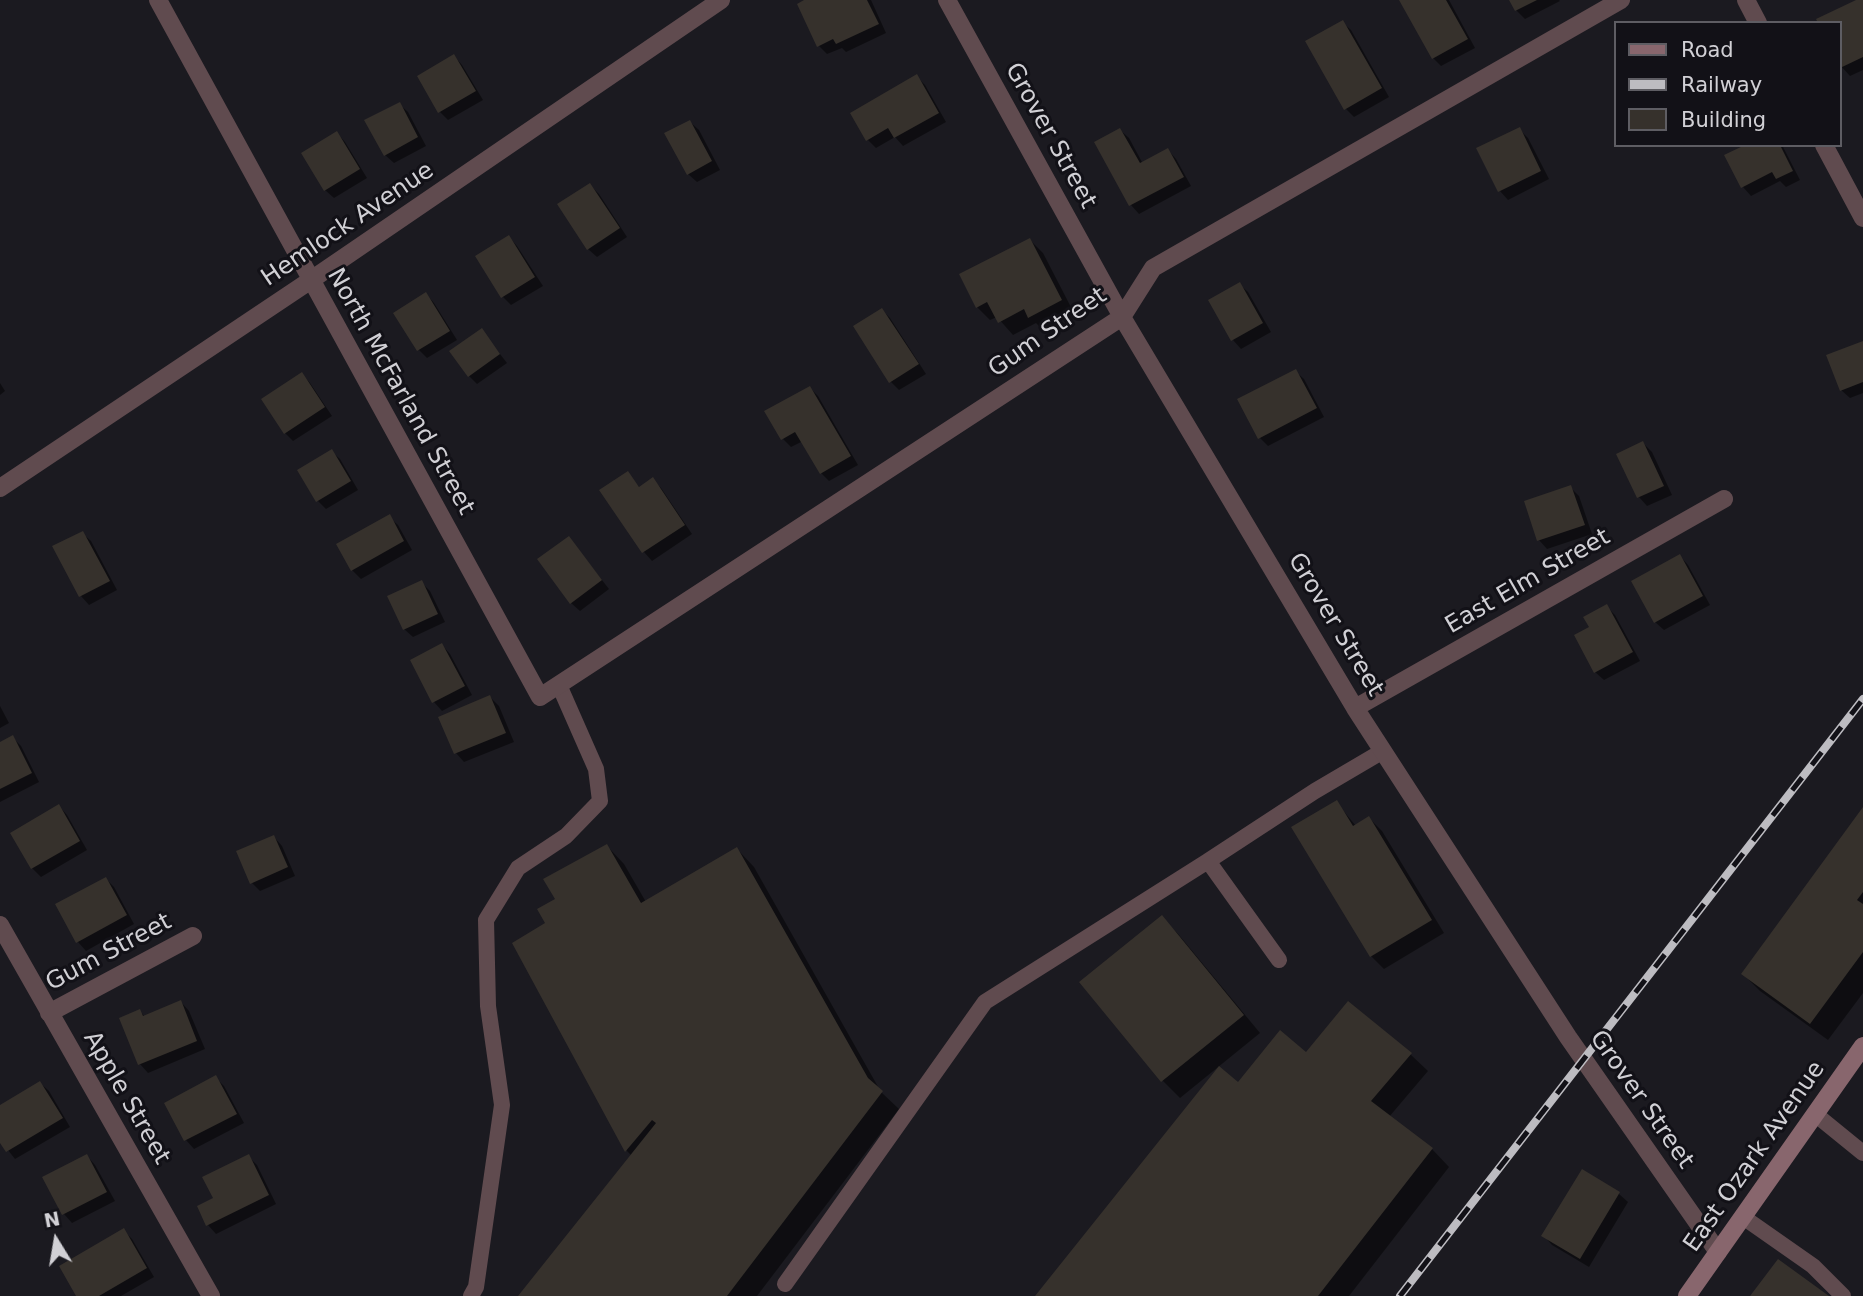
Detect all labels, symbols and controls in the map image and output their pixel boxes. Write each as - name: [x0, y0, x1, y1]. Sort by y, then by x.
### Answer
- legend: [1615, 21, 1842, 147]
- text: Road: [1681, 38, 1734, 62]
- street label: Grover Street: [998, 58, 1102, 214]
- text: Railway: [1681, 73, 1762, 97]
- text: Building: [1681, 108, 1766, 132]
- street label: Hemlock Avenue: [256, 157, 440, 293]
- street label: North McFarland Street: [320, 264, 480, 520]
- street label: Gum Street: [983, 282, 1113, 384]
- street label: East Elm Street: [1441, 523, 1615, 641]
- street label: Grover Street: [1281, 548, 1389, 702]
- street label: Gum Street: [41, 908, 177, 998]
- street label: Grover Street: [1583, 1025, 1699, 1175]
- street label: Apple Street: [76, 1026, 176, 1170]
- street label: East Ozark Avenue: [1678, 1056, 1832, 1258]
- north arrow: [21, 1205, 91, 1275]
- text: N: [42, 1207, 62, 1232]

